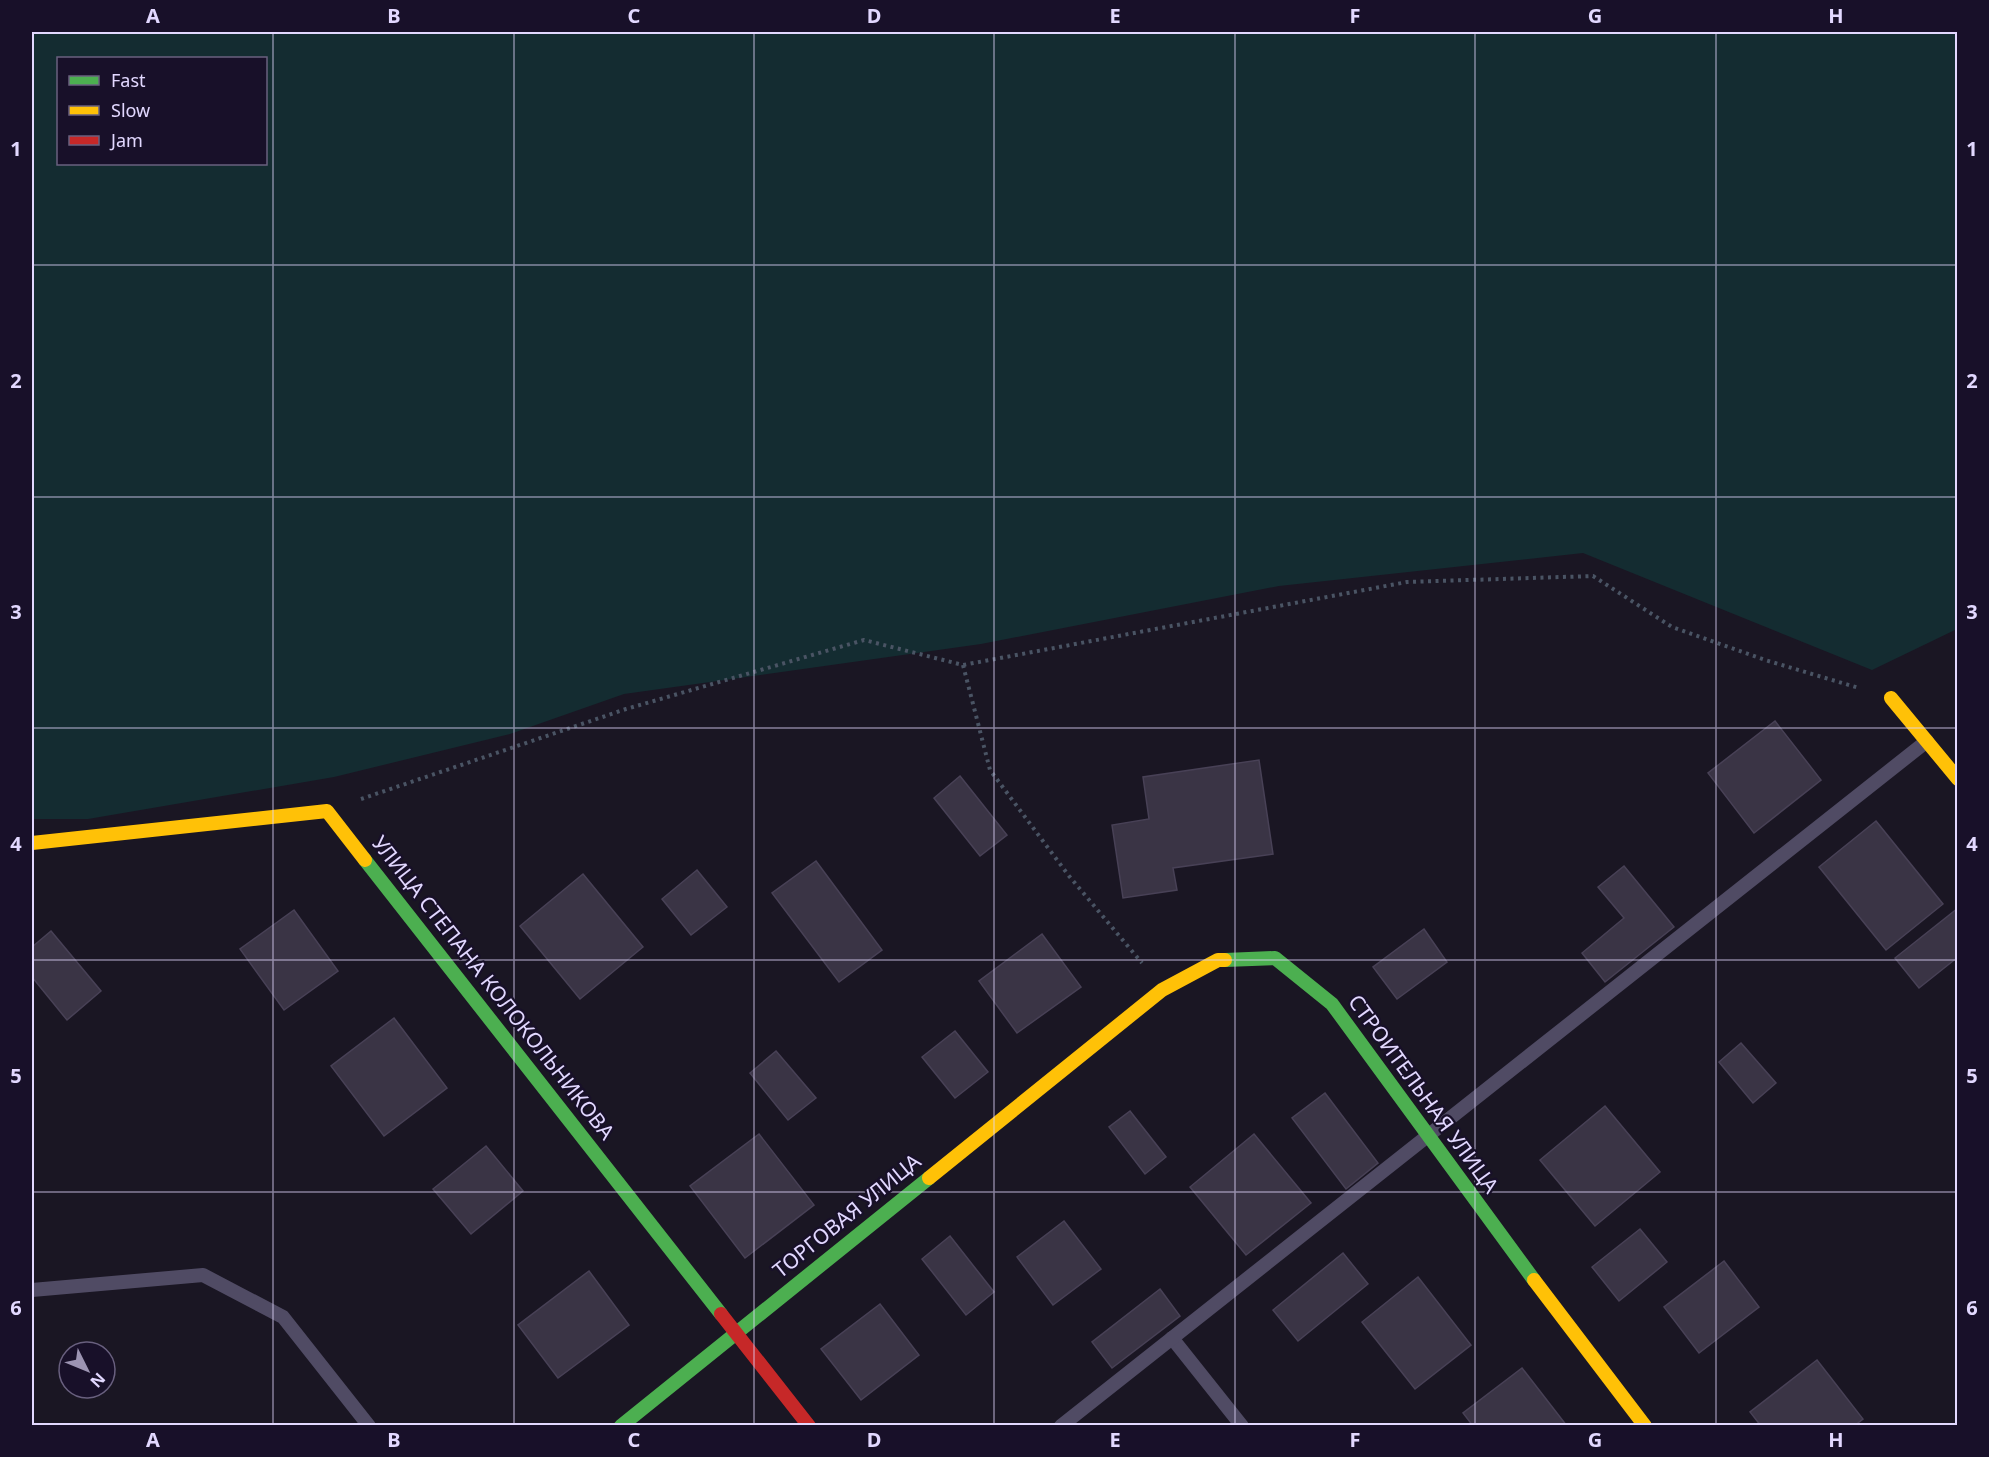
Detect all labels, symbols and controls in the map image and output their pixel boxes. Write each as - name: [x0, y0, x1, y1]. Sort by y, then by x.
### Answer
- text: A: [146, 2, 160, 29]
- text: B: [387, 2, 401, 29]
- text: C: [628, 2, 641, 29]
- text: D: [867, 2, 881, 29]
- text: E: [1109, 2, 1121, 29]
- text: F: [1350, 2, 1360, 29]
- text: G: [1588, 2, 1602, 29]
- text: H: [1828, 2, 1844, 29]
- legend: [57, 57, 267, 165]
- text: Fast: [111, 68, 146, 92]
- text: Slow: [111, 98, 150, 122]
- text: Jam: [109, 128, 143, 152]
- text: 1: [10, 135, 22, 162]
- text: 1: [1966, 135, 1978, 162]
- text: 2: [10, 367, 22, 394]
- text: 2: [1966, 367, 1978, 394]
- text: 3: [10, 598, 22, 625]
- text: 3: [1966, 598, 1978, 625]
- text: 4: [10, 830, 22, 857]
- street label: УЛИЦА СТЕПАНА КОЛОКОЛЬНИКОВА: [366, 830, 622, 1146]
- text: 4: [1966, 830, 1978, 857]
- street label: СТРОИТЕЛЬНАЯ УЛИЦА: [1342, 989, 1506, 1199]
- text: 5: [10, 1062, 22, 1089]
- text: 5: [1966, 1062, 1978, 1089]
- street label: ТОРГОВАЯ УЛИЦА: [767, 1147, 927, 1284]
- text: 6: [10, 1294, 22, 1321]
- text: 6: [1966, 1294, 1978, 1321]
- north arrow: [57, 1340, 117, 1400]
- text: N: [85, 1368, 110, 1392]
- text: A: [146, 1426, 160, 1453]
- text: B: [387, 1426, 401, 1453]
- text: C: [628, 1426, 641, 1453]
- text: D: [867, 1426, 881, 1453]
- text: E: [1109, 1426, 1121, 1453]
- text: F: [1350, 1426, 1360, 1453]
- text: G: [1588, 1426, 1602, 1453]
- text: H: [1828, 1426, 1844, 1453]

